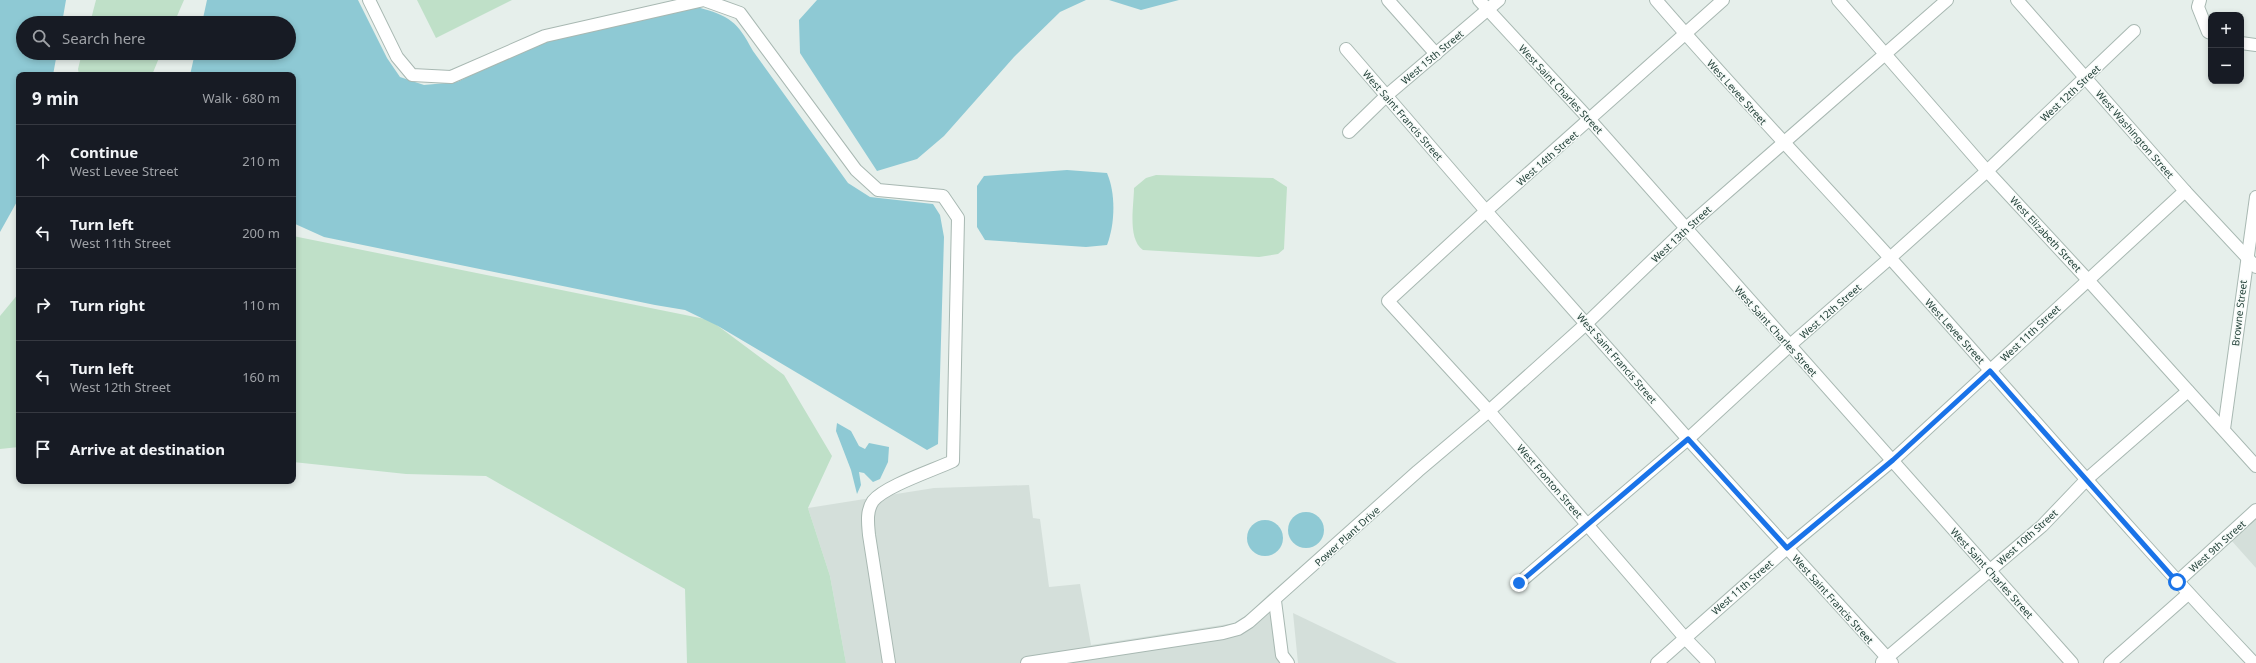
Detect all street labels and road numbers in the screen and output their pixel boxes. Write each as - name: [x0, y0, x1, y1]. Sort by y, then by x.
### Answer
- street label: West 15th Street: [1398, 26, 1466, 87]
- street label: West Saint Charles Street: [1516, 41, 1606, 137]
- street label: West Levee Street: [1704, 56, 1770, 128]
- street label: West 12th Street: [2037, 61, 2103, 125]
- street label: West Saint Francis Street: [1360, 67, 1446, 163]
- street label: West Washington Street: [2093, 87, 2178, 181]
- street label: West 14th Street: [1513, 127, 1581, 189]
- street label: West Elizabeth Street: [2007, 193, 2085, 275]
- street label: West 13th Street: [1648, 202, 1714, 266]
- street label: Browne Street: [2228, 279, 2250, 347]
- street label: West 12th Street: [1796, 280, 1864, 342]
- street label: West Saint Charles Street: [1731, 283, 1821, 380]
- street label: West Levee Street: [1922, 295, 1988, 367]
- street label: West 11th Street: [1997, 301, 2063, 365]
- street label: West Saint Francis Street: [1574, 310, 1660, 406]
- street label: West Fronton Street: [1514, 441, 1586, 521]
- street label: Power Plant Drive: [1311, 503, 1383, 569]
- street label: West 10th Street: [1994, 506, 2061, 568]
- street label: West 9th Street: [2186, 517, 2249, 575]
- street label: West Saint Charles Street: [1947, 525, 2037, 622]
- street label: West Saint Francis Street: [1789, 551, 1877, 647]
- street label: West 11th Street: [1708, 556, 1776, 618]

